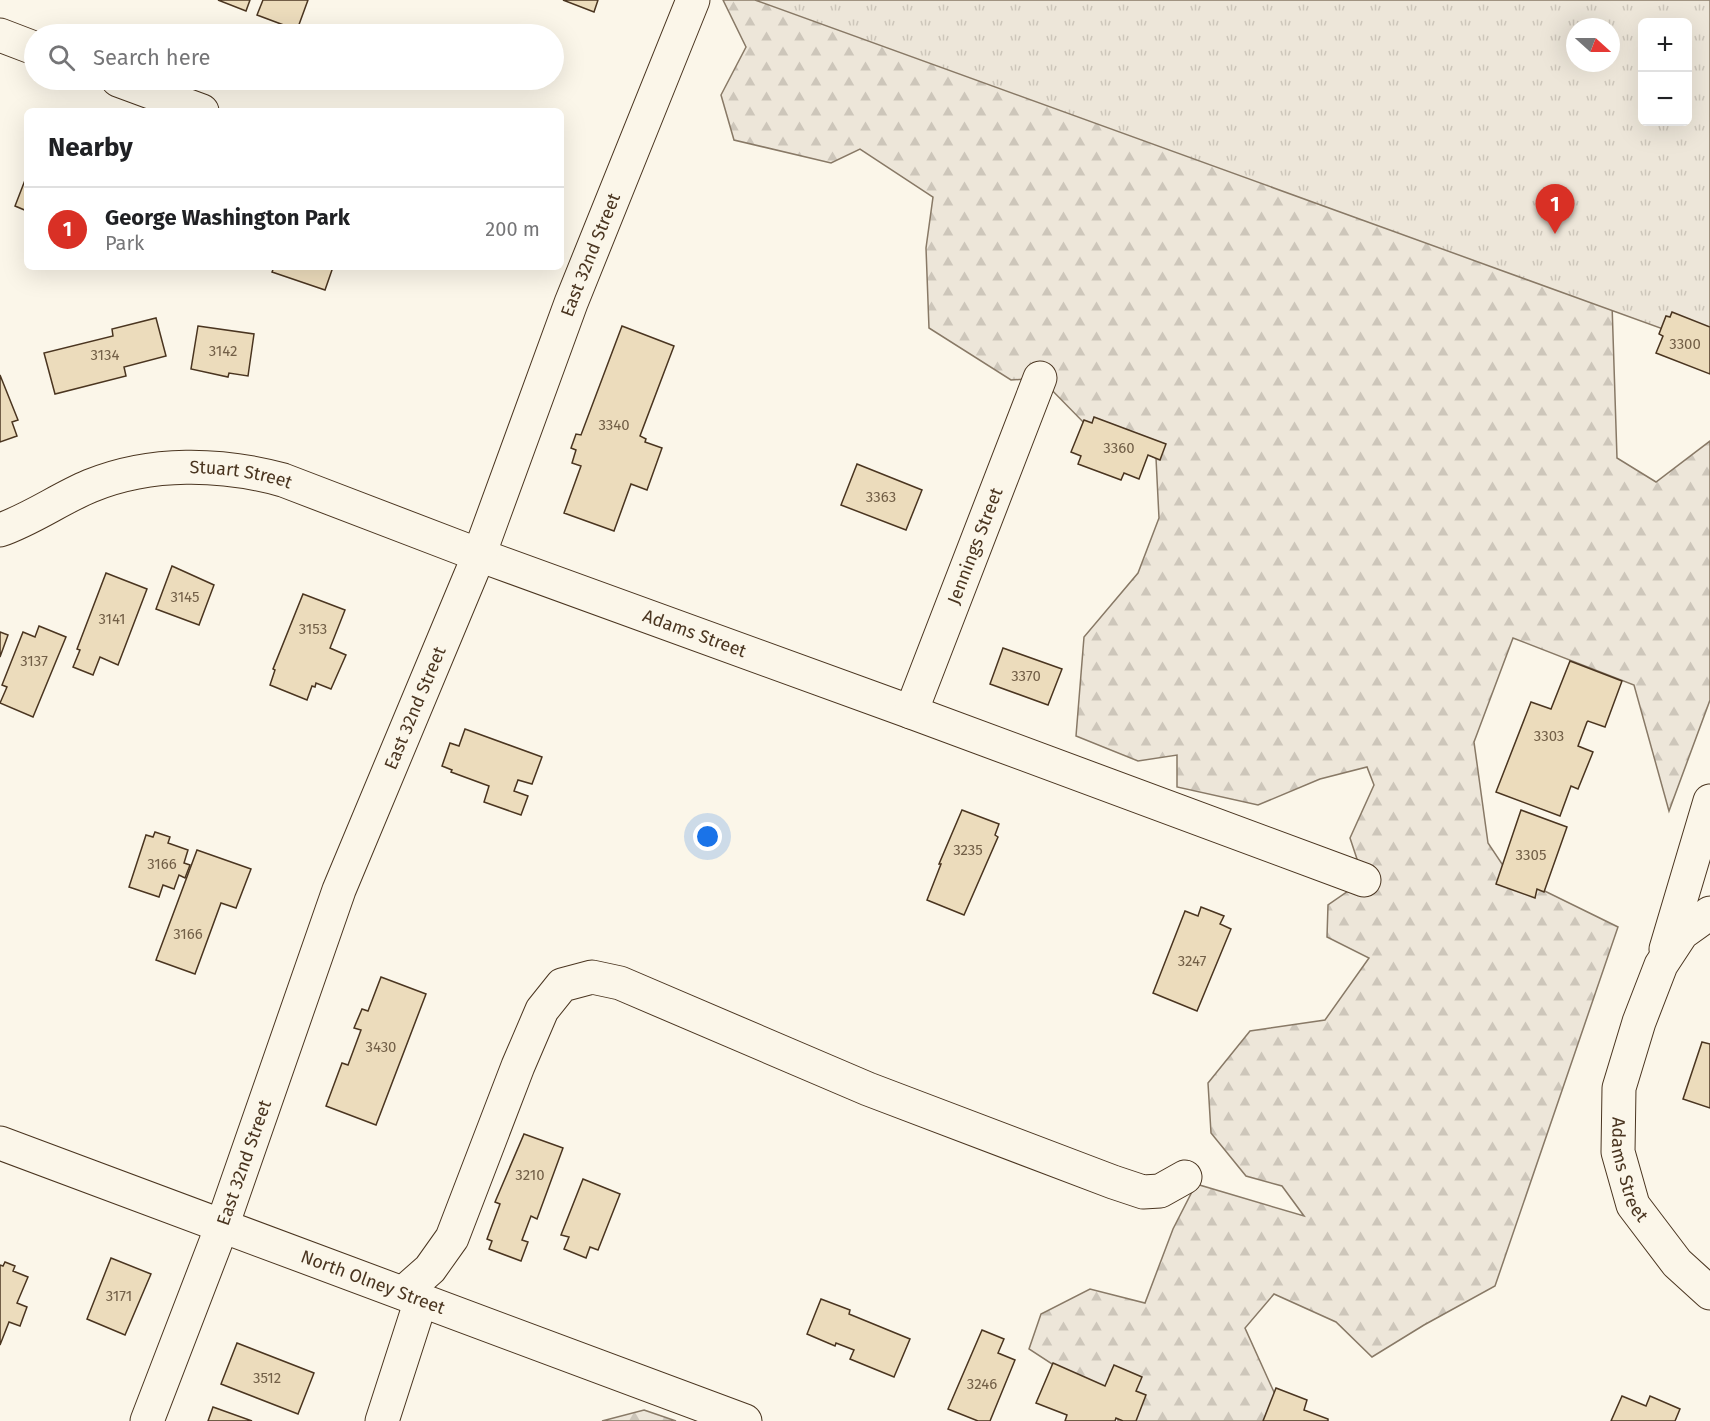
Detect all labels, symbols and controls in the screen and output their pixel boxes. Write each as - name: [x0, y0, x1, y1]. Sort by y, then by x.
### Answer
- north arrow: [1566, 18, 1620, 72]
- map controls: [1638, 18, 1692, 126]
- button: +: [1638, 18, 1692, 72]
- search box: [24, 24, 564, 90]
- icon: search: [45, 41, 78, 74]
- text: Search here: [93, 44, 211, 71]
- button: −: [1638, 72, 1692, 126]
- text: Nearby: [48, 132, 133, 163]
- pin: 1: [1536, 184, 1574, 234]
- street label: East 32nd Street: [556, 189, 625, 320]
- text: George Washington Park: [105, 204, 350, 231]
- text: 1: [63, 217, 72, 241]
- text: 200 m: [485, 217, 540, 241]
- text: Park: [105, 231, 144, 255]
- house number: 3300: [1669, 335, 1701, 353]
- house number: 3142: [209, 342, 237, 360]
- house number: 3134: [91, 346, 120, 364]
- house number: 3340: [598, 416, 630, 434]
- house number: 3360: [1103, 439, 1135, 457]
- street label: Stuart Street: [189, 456, 296, 494]
- street label: Jennings Street: [943, 484, 1008, 607]
- house number: 3363: [866, 488, 896, 506]
- house number: 3145: [171, 588, 199, 606]
- street label: Adams Street: [640, 605, 750, 662]
- house number: 3141: [98, 610, 126, 628]
- house number: 3153: [299, 620, 327, 638]
- street label: East 32nd Street: [380, 643, 451, 773]
- house number: 3137: [20, 652, 48, 670]
- house number: 3370: [1011, 667, 1041, 685]
- house number: 3303: [1534, 727, 1564, 745]
- your location: [693, 822, 722, 851]
- house number: 3235: [953, 841, 983, 859]
- house number: 3305: [1516, 846, 1546, 864]
- house number: 3166: [147, 855, 177, 873]
- house number: 3166: [173, 925, 203, 943]
- house number: 3247: [1178, 952, 1207, 970]
- house number: 3430: [366, 1038, 397, 1056]
- street label: East 32nd Street: [212, 1097, 276, 1228]
- street label: Adams Street: [1606, 1117, 1653, 1227]
- house number: 3210: [515, 1166, 545, 1184]
- street label: North Olney Street: [298, 1245, 448, 1319]
- house number: 3171: [106, 1287, 132, 1305]
- house number: 3512: [253, 1369, 281, 1387]
- house number: 3246: [967, 1375, 997, 1393]

